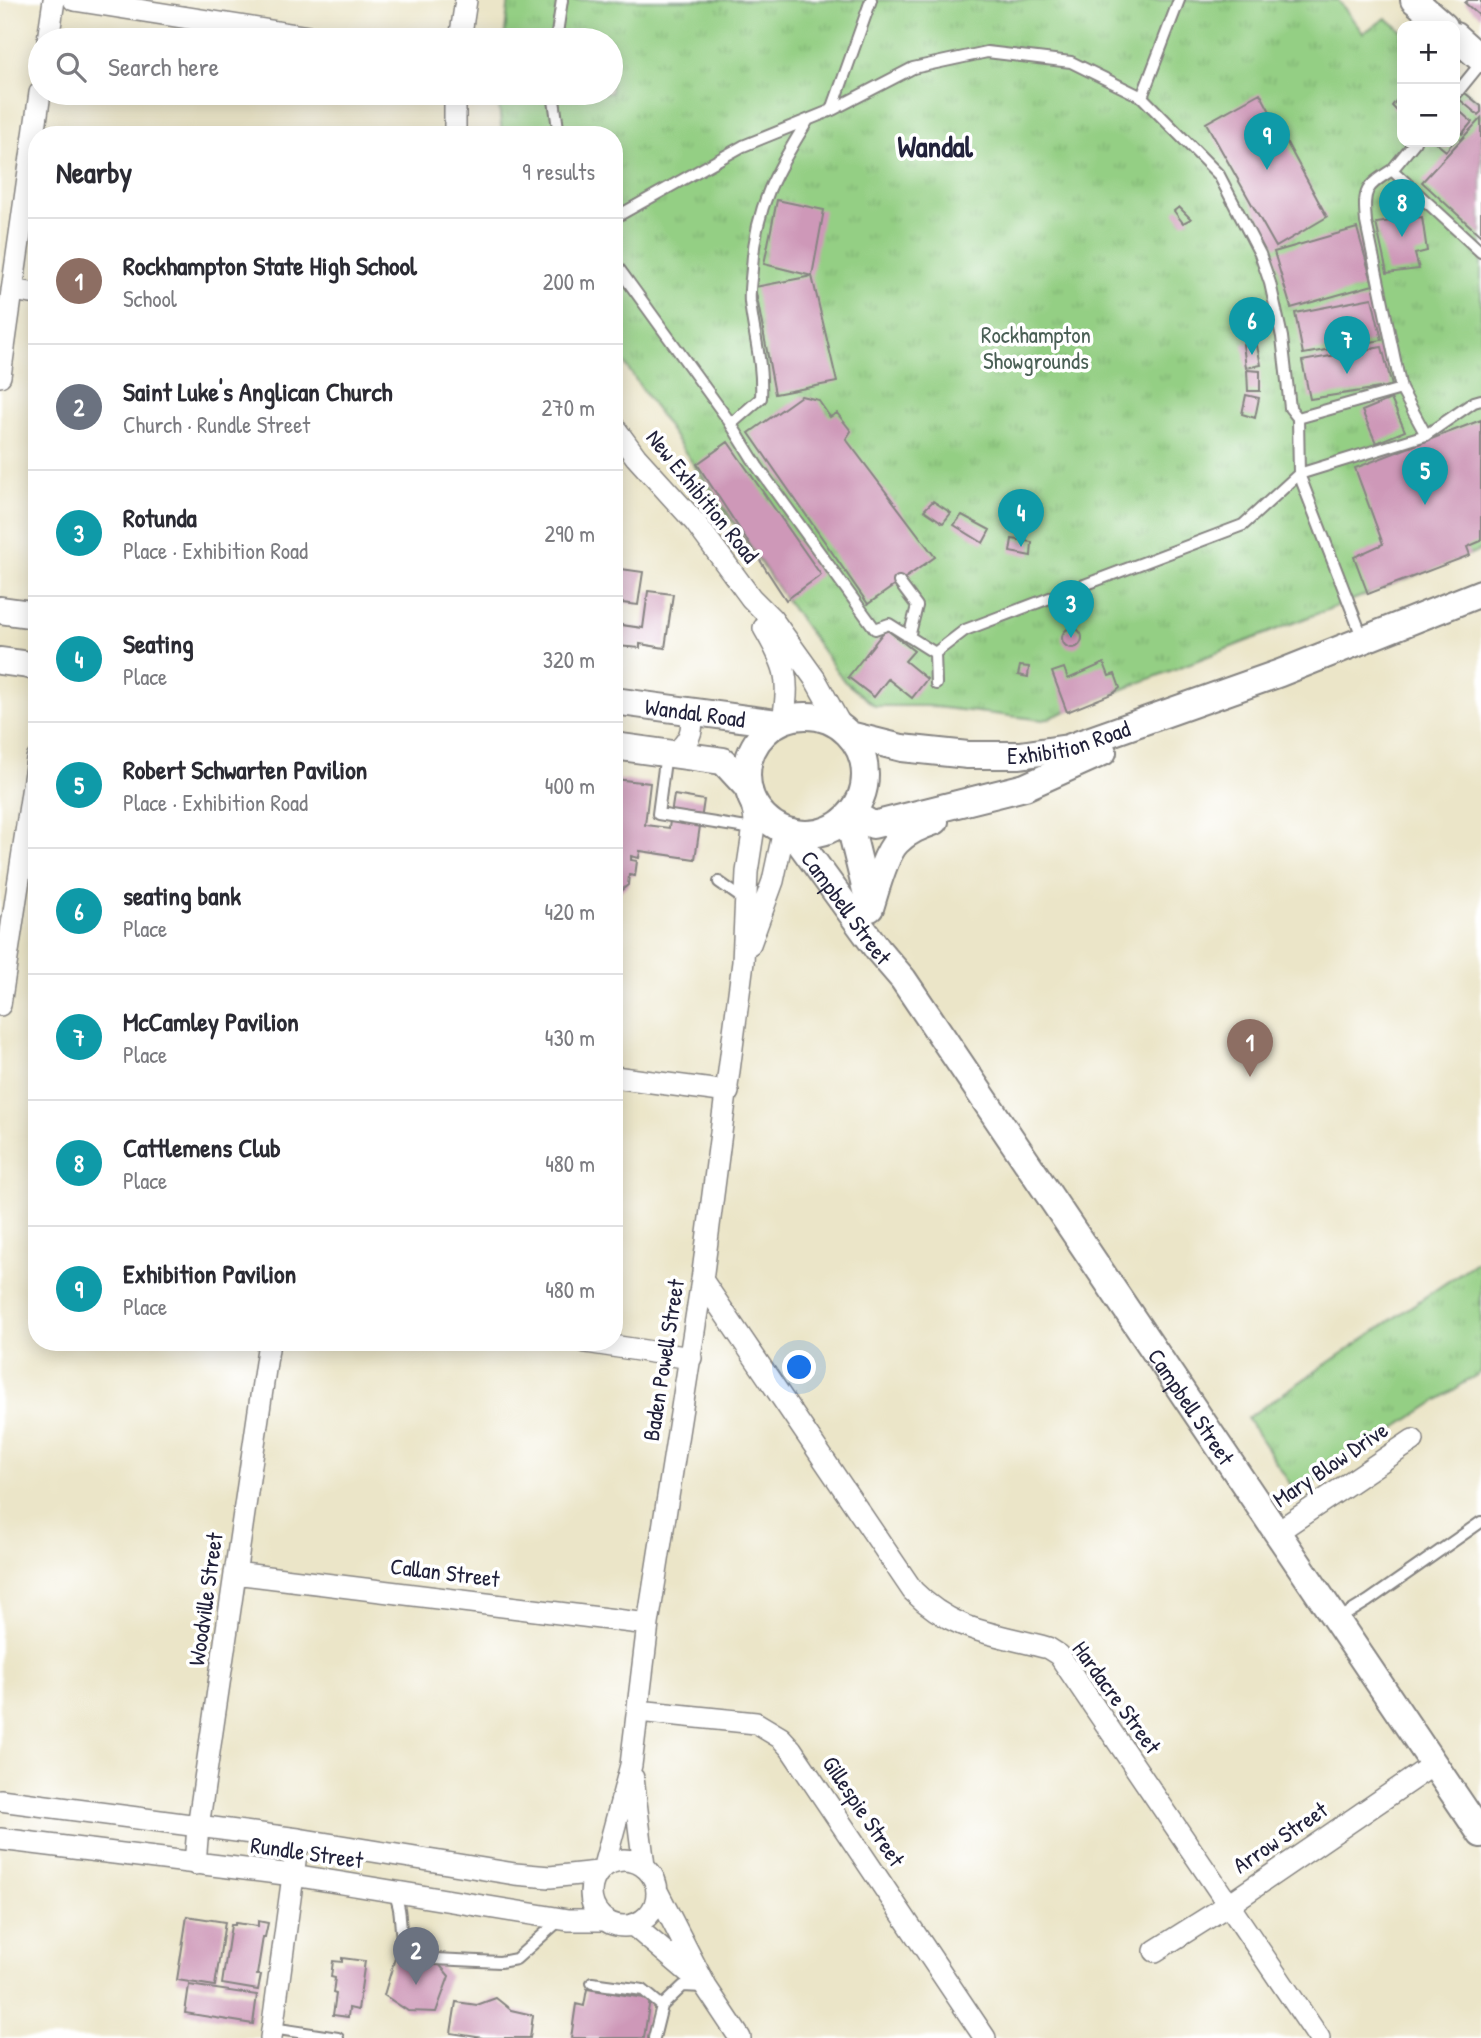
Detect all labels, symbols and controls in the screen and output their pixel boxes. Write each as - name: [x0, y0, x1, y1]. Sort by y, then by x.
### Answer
- map controls: [1397, 21, 1460, 147]
- button: +: [1397, 21, 1460, 84]
- search box: [28, 28, 623, 105]
- icon: search: [52, 48, 90, 86]
- text: Search here: [108, 49, 219, 84]
- button: −: [1397, 84, 1460, 147]
- pin: 9: [1244, 112, 1290, 170]
- district label: Wandal: [897, 126, 974, 166]
- text: Nearby: [56, 152, 132, 192]
- text: 9 results: [522, 156, 595, 187]
- pin: 8: [1379, 179, 1425, 237]
- text: Rockhampton State High School: [123, 248, 417, 283]
- text: 1: [75, 266, 83, 297]
- text: 200 m: [543, 266, 595, 297]
- text: School: [123, 283, 177, 314]
- pin: 6: [1229, 297, 1275, 355]
- pin: 7: [1324, 316, 1370, 374]
- park label: Rockhampton Showgrounds: [981, 319, 1091, 376]
- text: Saint Luke's Anglican Church: [123, 374, 392, 409]
- text: 2: [74, 392, 84, 423]
- text: 270 m: [542, 392, 595, 423]
- text: Church · Rundle Street: [123, 409, 310, 440]
- street label: New Exhibition Road: [640, 423, 766, 569]
- pin: 5: [1402, 447, 1448, 505]
- pin: 4: [998, 489, 1044, 547]
- text: Rotunda: [123, 500, 197, 535]
- text: 3: [74, 518, 84, 549]
- text: 290 m: [545, 518, 595, 549]
- text: Place · Exhibition Road: [123, 535, 308, 566]
- pin: 3: [1048, 580, 1094, 638]
- text: Seating: [123, 626, 194, 661]
- text: 4: [75, 644, 83, 675]
- text: 320 m: [543, 644, 595, 675]
- text: Place: [123, 661, 167, 692]
- street label: Wandal Road: [643, 690, 747, 734]
- street label: Exhibition Road: [1007, 712, 1134, 771]
- text: Robert Schwarten Pavilion: [123, 752, 367, 787]
- text: 5: [74, 770, 84, 801]
- text: 400 m: [545, 770, 595, 801]
- text: Place · Exhibition Road: [123, 787, 308, 818]
- street label: Campbell Street: [795, 844, 900, 972]
- text: seating bank: [123, 878, 241, 913]
- text: 6: [74, 896, 84, 927]
- text: 420 m: [544, 896, 595, 927]
- text: Place: [123, 913, 167, 944]
- text: McCamley Pavilion: [123, 1004, 299, 1039]
- pin: 1: [1227, 1019, 1273, 1077]
- text: 7: [73, 1022, 85, 1053]
- text: 430 m: [545, 1022, 595, 1053]
- text: Place: [123, 1039, 167, 1070]
- text: Cattlemens Club: [123, 1130, 281, 1165]
- text: 8: [74, 1148, 84, 1179]
- text: 480 m: [545, 1148, 595, 1179]
- text: Place: [123, 1165, 167, 1196]
- text: Exhibition Pavilion: [123, 1256, 296, 1291]
- text: 9: [75, 1274, 83, 1305]
- text: 480 m: [545, 1274, 595, 1305]
- street label: Baden Powell Street: [635, 1276, 691, 1443]
- text: Place: [123, 1291, 167, 1322]
- street label: Campbell Street: [1141, 1342, 1243, 1472]
- your location: [782, 1350, 816, 1384]
- street label: Mary Blow Drive: [1266, 1414, 1394, 1514]
- street label: Woodville Street: [180, 1529, 230, 1667]
- street label: Callan Street: [389, 1550, 502, 1594]
- street label: Hardacre Street: [1066, 1634, 1169, 1761]
- street label: Gillespie Street: [816, 1750, 913, 1873]
- street label: Arrow Street: [1227, 1793, 1334, 1880]
- street label: Rundle Street: [249, 1829, 366, 1875]
- pin: 2: [393, 1927, 439, 1985]

